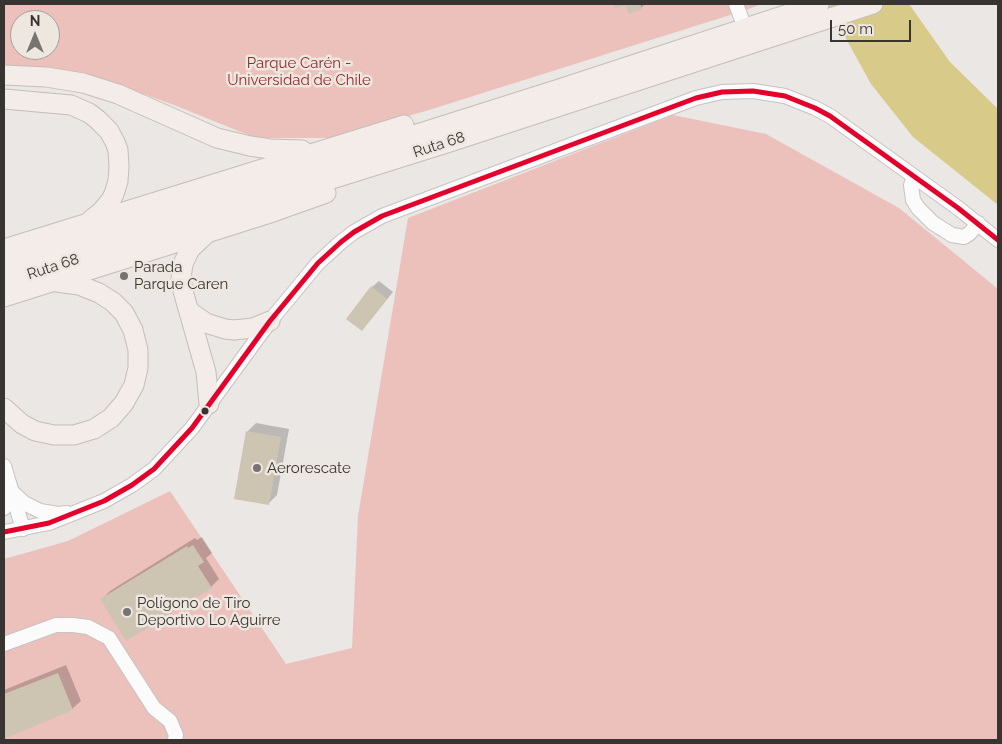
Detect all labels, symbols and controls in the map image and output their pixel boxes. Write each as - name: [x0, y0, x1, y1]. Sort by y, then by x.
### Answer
- north arrow: [10, 10, 60, 60]
- scale bar: [832, 10, 913, 42]
- text: N: [30, 13, 40, 29]
- text: 50 m: [838, 20, 873, 38]
- park label: Parque Carén - Universidad de Chile: [227, 54, 371, 89]
- street label: Ruta 68: [411, 128, 467, 162]
- street label: Ruta 68: [25, 250, 81, 284]
- place label: Parada Parque Caren: [134, 258, 228, 293]
- marker: Parada Parque Caren: [118, 270, 130, 282]
- unlabelled marker: [200, 406, 210, 416]
- place label: Aerorescate: [267, 459, 351, 477]
- marker: Aerorescate: [251, 462, 263, 474]
- place label: Polígono de Tiro Deportivo Lo Aguirre: [137, 594, 281, 629]
- marker: Polígono de Tiro Deportivo Lo Aguirre: [121, 606, 133, 618]

